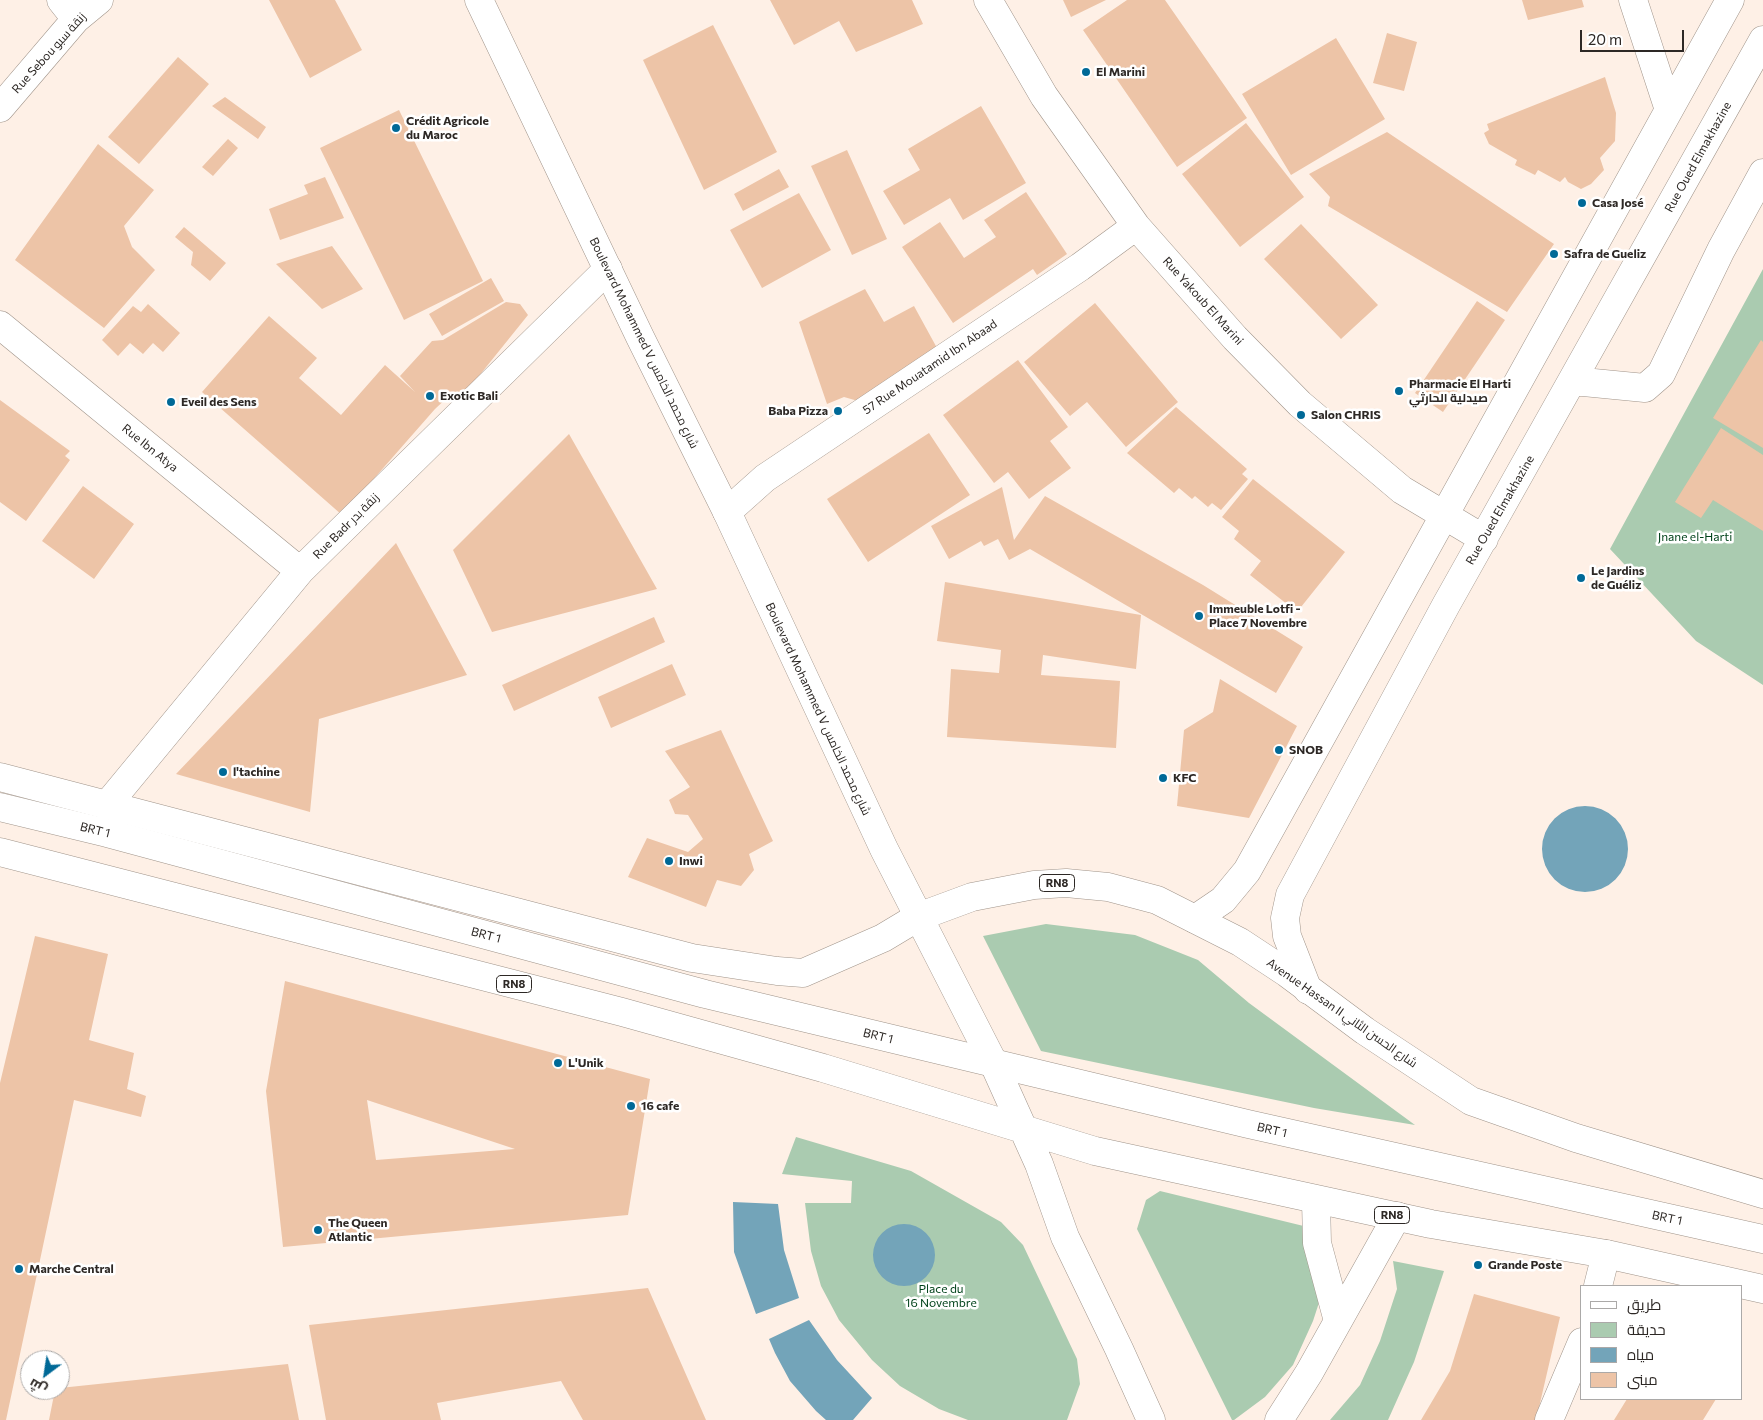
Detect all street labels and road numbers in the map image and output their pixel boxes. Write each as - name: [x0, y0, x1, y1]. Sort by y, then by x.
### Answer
- street label: Rue Sebou زنقة سبو: [9, 10, 89, 96]
- street label: Rue Oued Elmakhazine: [1662, 99, 1734, 215]
- street label: Boulevard Mohammed V شارع محمد الخامس: [586, 235, 702, 451]
- street label: Rue Yakoub El Marini: [1160, 254, 1246, 348]
- street label: 57 Rue Mouatamid Ibn Abaad: [860, 317, 1000, 417]
- street label: Rue Ibn Atya: [119, 421, 181, 475]
- street label: Rue Oued Elmakhazine: [1463, 453, 1537, 567]
- street label: Rue Badr زنقة بدر: [310, 490, 382, 562]
- street label: Boulevard Mohammed V شارع محمد الخامس: [762, 600, 874, 818]
- street label: BRT 1: [78, 819, 112, 841]
- road number: RN8: [1040, 874, 1074, 891]
- street label: BRT 1: [469, 924, 503, 946]
- street label: Avenue Hassan II شارع الحسن الثاني: [1264, 955, 1420, 1071]
- road number: RN8: [496, 976, 532, 992]
- street label: BRT 1: [861, 1025, 895, 1047]
- street label: BRT 1: [1255, 1120, 1289, 1140]
- road number: RN8: [1374, 1206, 1410, 1224]
- street label: BRT 1: [1651, 1208, 1683, 1228]

